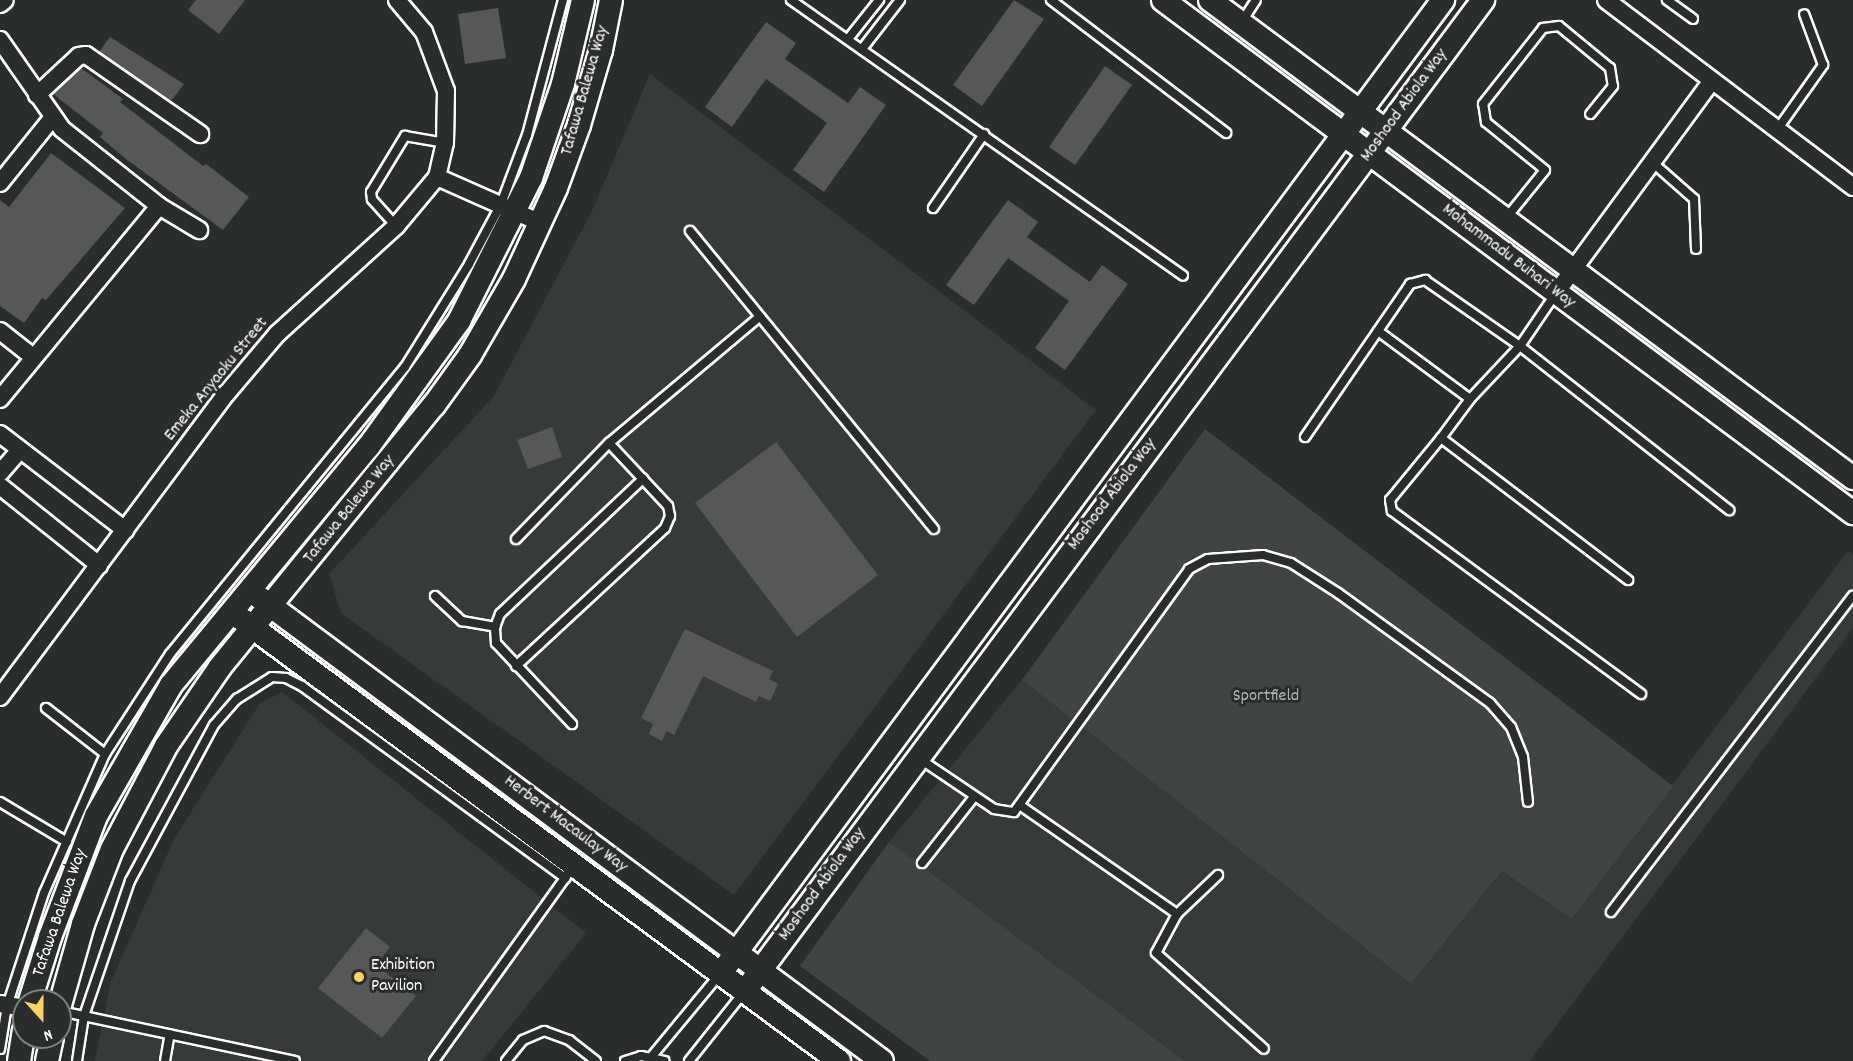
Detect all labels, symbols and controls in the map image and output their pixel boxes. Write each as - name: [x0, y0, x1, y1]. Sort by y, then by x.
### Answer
- street label: Tafawa Balewa Way: [557, 24, 615, 158]
- street label: Moshood Abiola Way: [1357, 45, 1453, 167]
- street label: Mohammadu Buhari Way: [1437, 200, 1579, 314]
- street label: Emeka Anyaoku Street: [160, 314, 274, 446]
- street label: Moshood Abiola Way: [1064, 435, 1162, 555]
- street label: Tafawa Balewa Way: [299, 451, 401, 569]
- park label: Sportfield: [1233, 686, 1299, 708]
- street label: Herbert Macaulay Way: [499, 771, 631, 879]
- street label: Moshood Abiola Way: [775, 824, 871, 946]
- street label: Tafawa Balewa Way: [29, 846, 93, 980]
- place label: Exhibition Pavilion: [371, 956, 435, 998]
- marker: Exhibition Pavilion: [352, 970, 366, 984]
- north arrow: [12, 989, 72, 1049]
- text: N: [40, 1022, 56, 1047]

